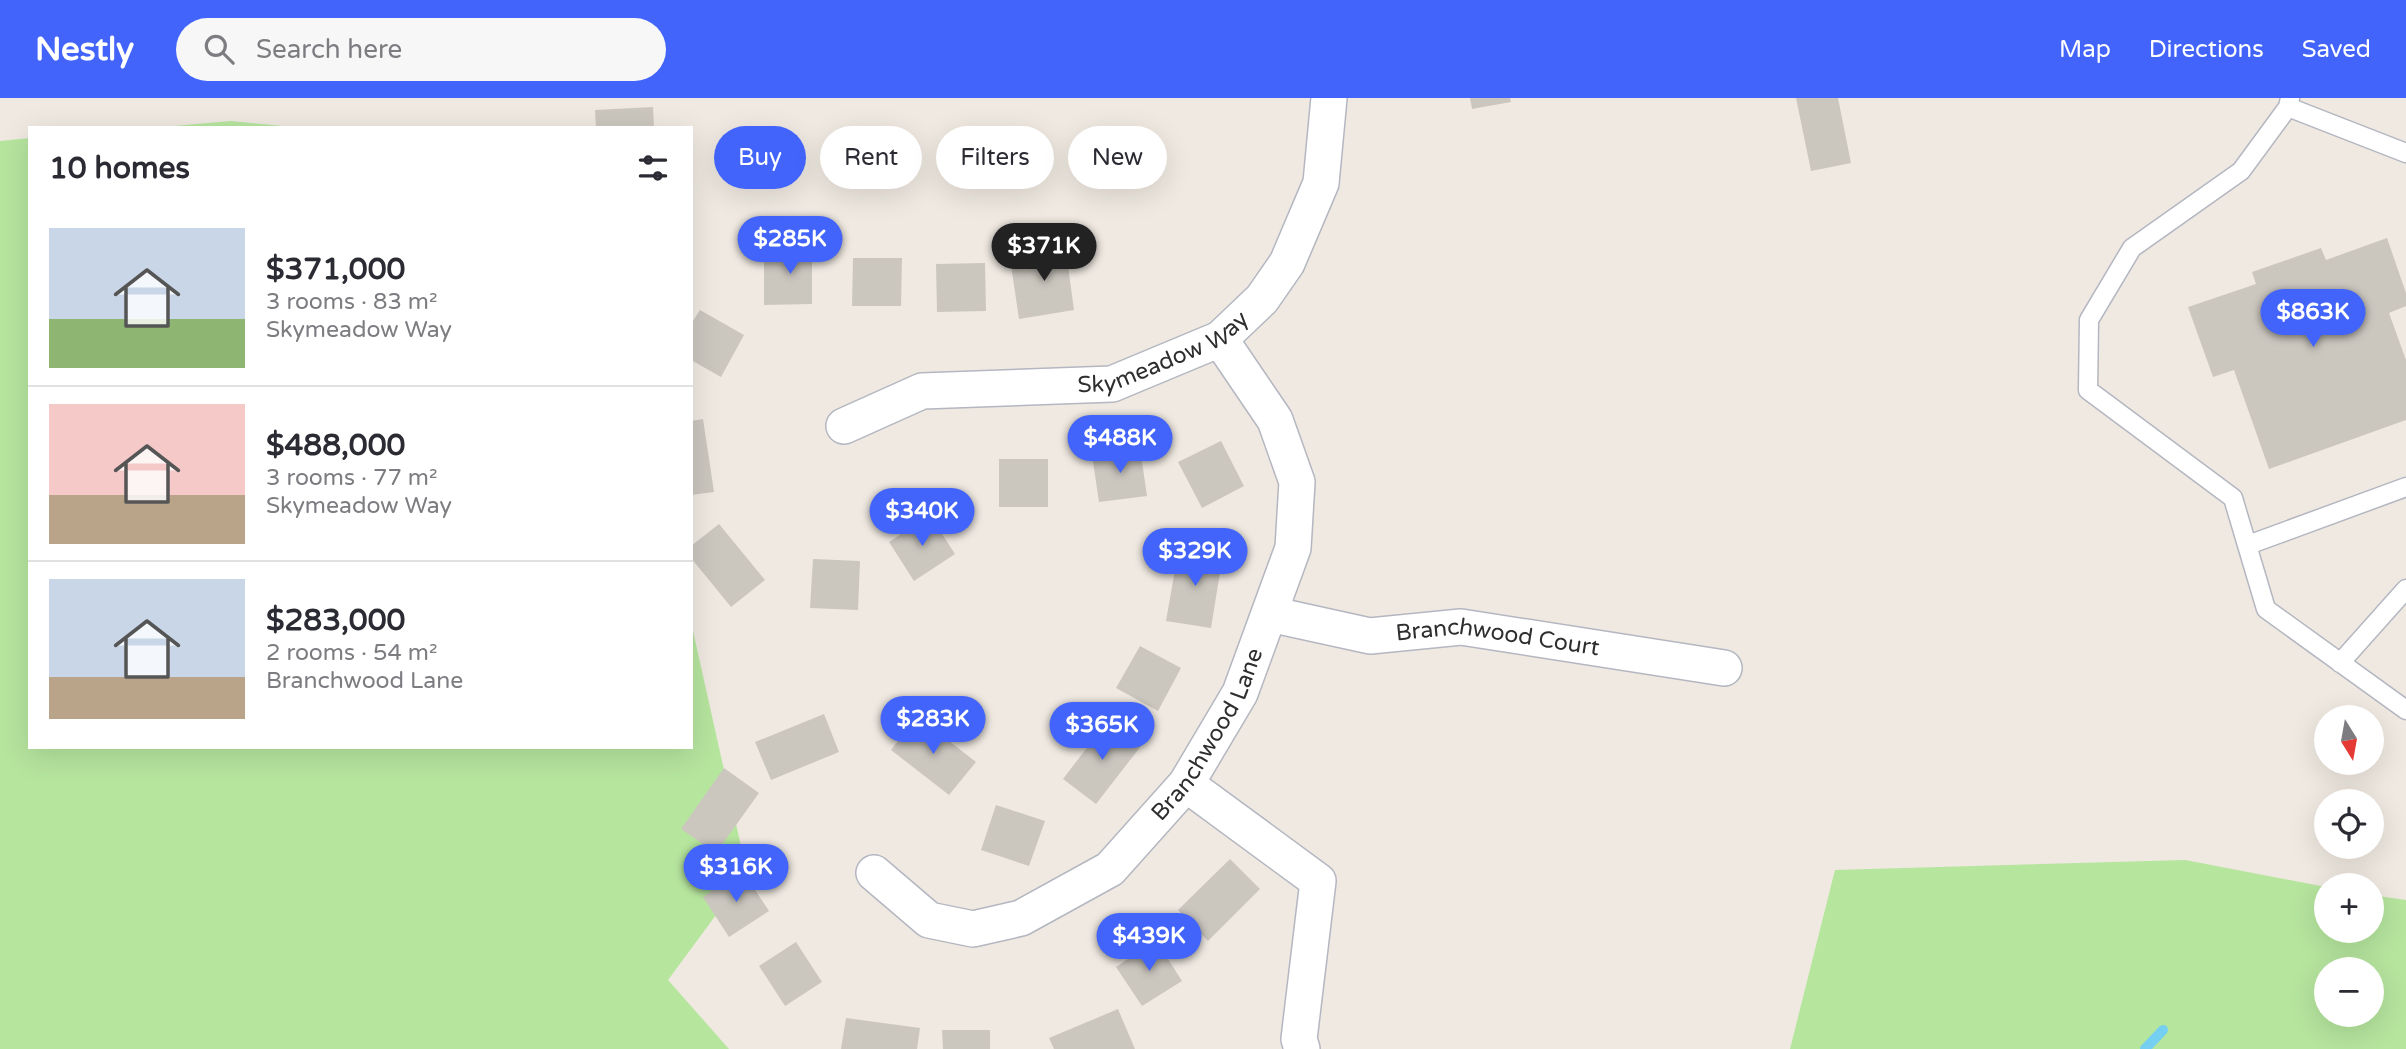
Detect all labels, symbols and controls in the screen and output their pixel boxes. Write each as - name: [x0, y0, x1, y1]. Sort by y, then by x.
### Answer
- search box: [176, 18, 666, 81]
- text: Nestly: [35, 30, 134, 69]
- icon: search: [200, 30, 238, 68]
- text: Search here: [256, 34, 402, 65]
- text: Map: [2059, 35, 2111, 64]
- text: Directions: [2149, 35, 2264, 64]
- text: Saved: [2302, 35, 2371, 64]
- chip: Buy: [714, 126, 806, 189]
- chip: Rent: [820, 126, 922, 189]
- chip: Filters: [936, 126, 1054, 189]
- chip: New: [1068, 126, 1167, 189]
- icon: filters: [634, 149, 672, 187]
- text: 10 homes: [49, 150, 190, 187]
- pin: $285K: [741, 216, 839, 276]
- pin: $371K: [995, 223, 1093, 283]
- text: $285K: [754, 225, 826, 253]
- text: $371K: [1008, 232, 1080, 260]
- text: $371,000: [266, 251, 405, 288]
- icon: home: [105, 256, 189, 340]
- text: 3 rooms · 83 m²: [266, 288, 437, 316]
- pin: $863K: [2264, 289, 2362, 349]
- text: $863K: [2277, 298, 2349, 326]
- street label: Skymeadow Way: [1077, 305, 1255, 399]
- text: Skymeadow Way: [266, 316, 452, 344]
- pin: $488K: [1071, 416, 1169, 475]
- text: $488K: [1084, 424, 1156, 452]
- text: $488,000: [266, 427, 405, 464]
- icon: home: [105, 432, 189, 516]
- text: 3 rooms · 77 m²: [266, 464, 437, 492]
- pin: $340K: [873, 489, 971, 548]
- text: Skymeadow Way: [266, 492, 452, 520]
- text: $340K: [886, 497, 958, 525]
- pin: $329K: [1146, 528, 1244, 588]
- text: $329K: [1159, 537, 1231, 565]
- text: $283,000: [266, 602, 405, 639]
- icon: home: [105, 607, 189, 691]
- street label: Branchwood Court: [1394, 613, 1602, 662]
- text: 2 rooms · 54 m²: [266, 639, 437, 667]
- street label: Branchwood Lane: [1146, 644, 1269, 827]
- text: Branchwood Lane: [266, 667, 463, 695]
- pin: $283K: [884, 696, 982, 756]
- pin: $365K: [1053, 702, 1151, 762]
- text: $283K: [897, 705, 969, 733]
- north arrow: [2314, 705, 2384, 775]
- map controls: [2314, 705, 2384, 1027]
- text: $365K: [1066, 711, 1138, 739]
- button: locate: [2314, 789, 2384, 859]
- pin: $316K: [687, 844, 785, 904]
- text: $316K: [700, 853, 772, 881]
- button: +: [2314, 873, 2384, 943]
- pin: $439K: [1100, 914, 1198, 973]
- text: $439K: [1113, 922, 1185, 950]
- button: −: [2314, 957, 2384, 1027]

